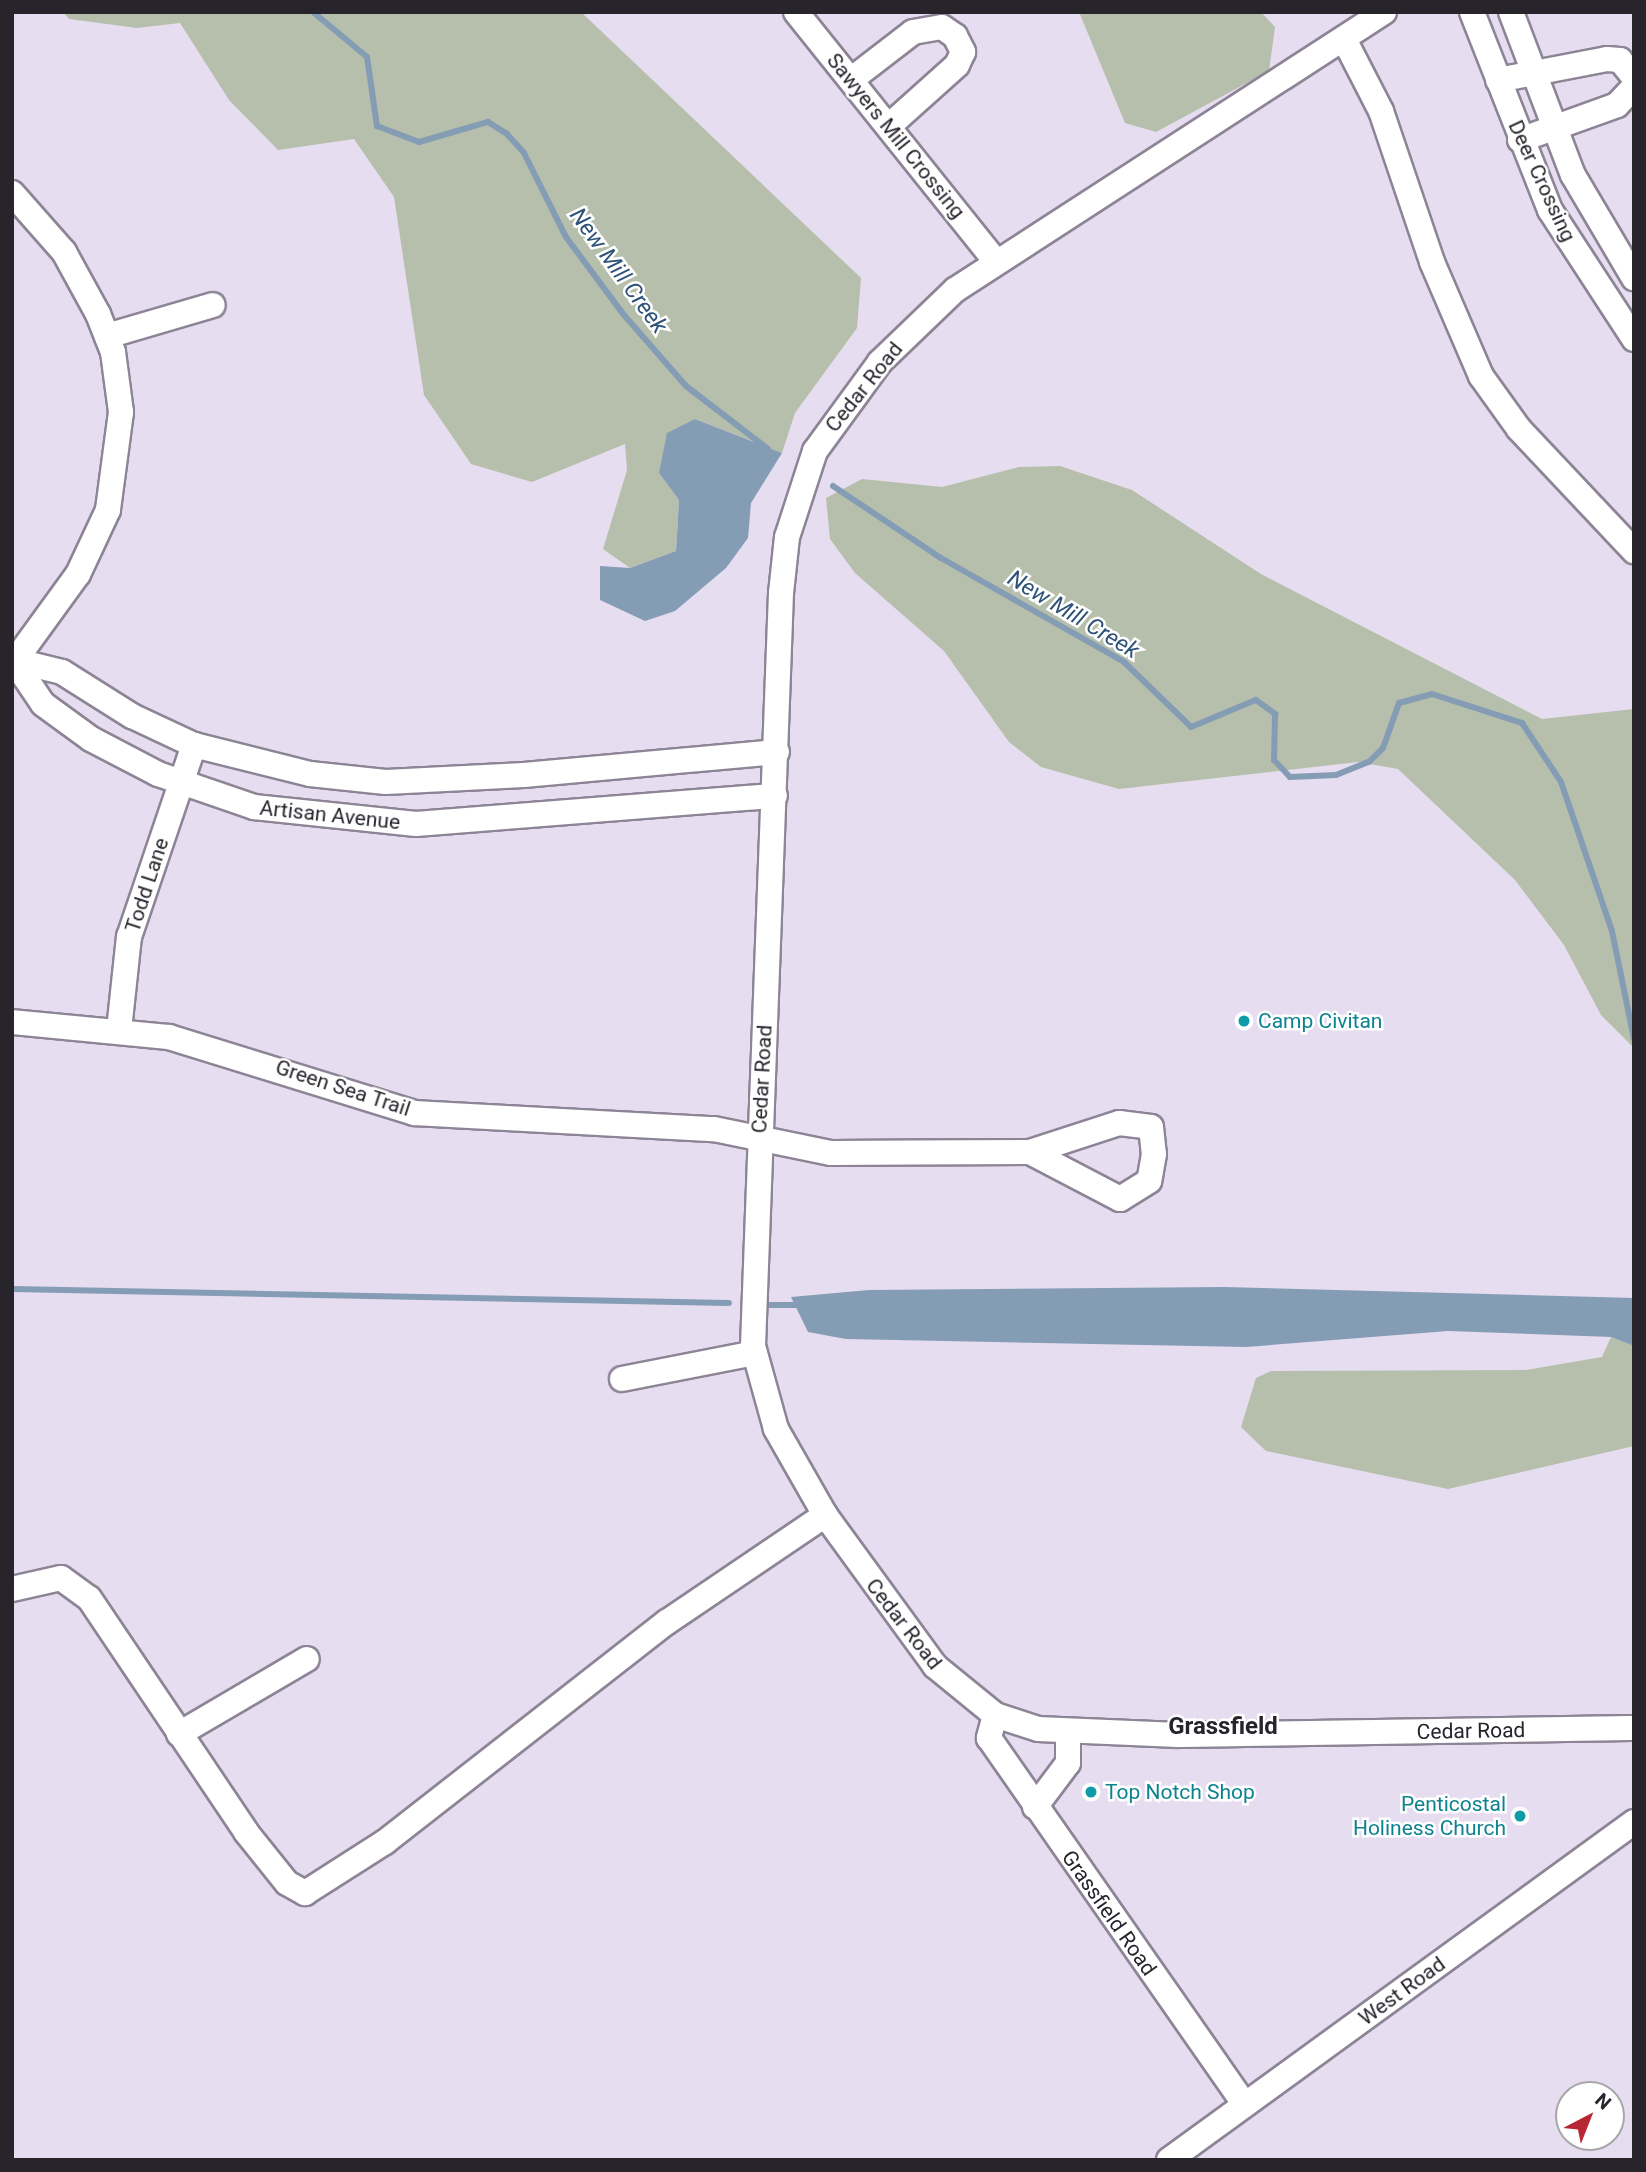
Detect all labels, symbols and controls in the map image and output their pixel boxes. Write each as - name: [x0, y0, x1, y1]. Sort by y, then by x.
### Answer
- street label: Sawyers Mill Crossing: [822, 48, 970, 224]
- street label: Deer Crossing: [1503, 116, 1581, 246]
- water label: New Mill Creek: [563, 203, 673, 339]
- street label: Cedar Road: [820, 337, 908, 437]
- water label: New Mill Creek: [1002, 565, 1144, 665]
- street label: Artisan Avenue: [259, 795, 401, 835]
- street label: Todd Lane: [120, 835, 174, 935]
- place label: Camp Civitan: [1258, 1008, 1382, 1034]
- marker: Camp Civitan: [1236, 1013, 1252, 1029]
- street label: Cedar Road: [747, 1024, 777, 1134]
- street label: Green Sea Trail: [272, 1054, 414, 1122]
- street label: Cedar Road: [861, 1573, 947, 1675]
- district label: Grassfield: [1168, 1713, 1278, 1741]
- street label: Cedar Road: [1416, 1717, 1526, 1745]
- place label: Top Notch Shop: [1105, 1779, 1255, 1805]
- marker: Top Notch Shop: [1083, 1784, 1099, 1800]
- place label: Penticostal Holiness Church: [1353, 1791, 1506, 1841]
- marker: Penticostal Holiness Church: [1512, 1808, 1528, 1824]
- street label: Grassfield Road: [1056, 1845, 1162, 1981]
- street label: West Road: [1354, 1951, 1450, 2031]
- north arrow: [1555, 2081, 1625, 2151]
- text: N: [1590, 2088, 1616, 2115]

